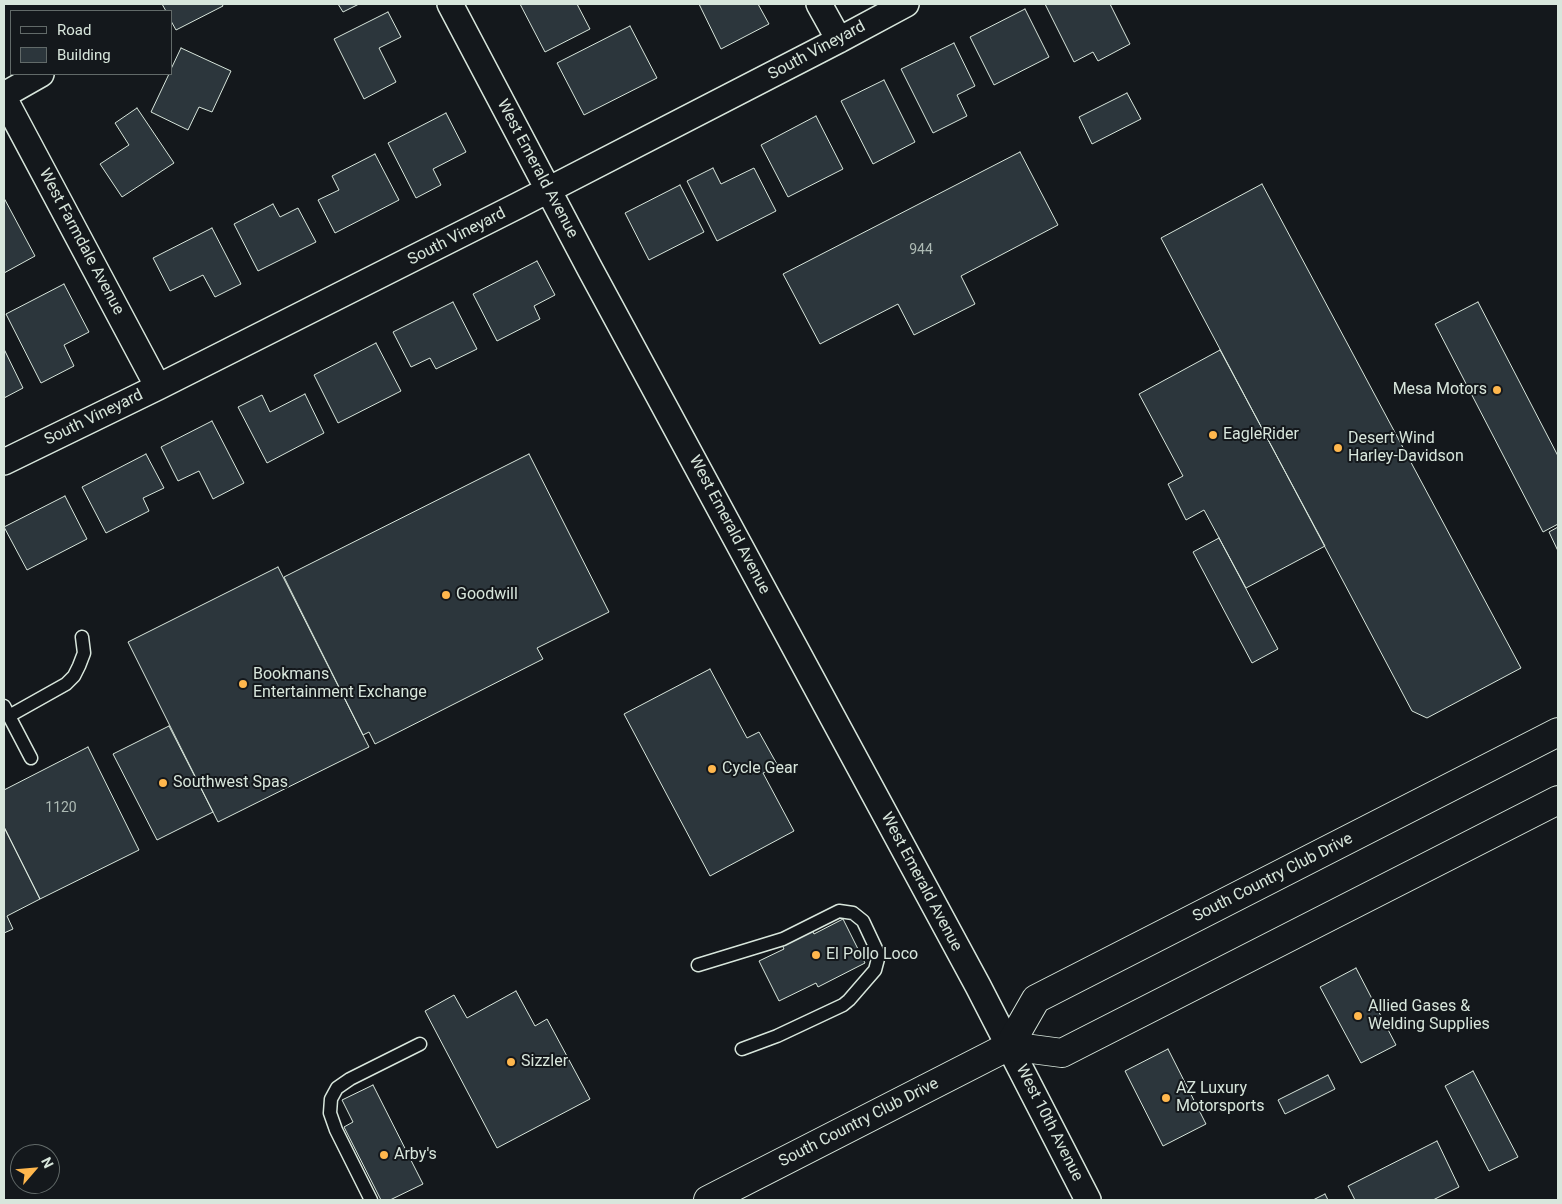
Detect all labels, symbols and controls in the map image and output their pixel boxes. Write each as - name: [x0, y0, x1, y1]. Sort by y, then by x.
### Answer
- legend: [10, 10, 172, 75]
- street label: South Vineyard: [765, 17, 869, 85]
- text: Road: [57, 21, 91, 39]
- text: Building: [57, 46, 111, 64]
- street label: West Emerald Avenue: [492, 96, 582, 242]
- street label: West Farmdale Avenue: [34, 166, 128, 318]
- street label: South Vineyard: [405, 204, 509, 270]
- house number: 944: [909, 242, 933, 258]
- place label: Mesa Motors: [1393, 380, 1487, 400]
- marker: Mesa Motors: [1491, 384, 1503, 396]
- street label: South Vineyard: [42, 386, 146, 450]
- place label: EagleRider: [1223, 425, 1299, 445]
- marker: EagleRider: [1207, 429, 1219, 441]
- place label: Desert Wind Harley-Davidson: [1348, 429, 1464, 467]
- marker: Desert Wind Harley-Davidson: [1332, 442, 1344, 454]
- street label: West Emerald Avenue: [684, 452, 774, 598]
- place label: Goodwill: [456, 585, 518, 605]
- marker: Goodwill: [440, 589, 452, 601]
- place label: Bookmans Entertainment Exchange: [253, 665, 427, 703]
- marker: Bookmans Entertainment Exchange: [237, 678, 249, 690]
- place label: Cycle Gear: [722, 759, 798, 779]
- marker: Cycle Gear: [706, 763, 718, 775]
- place label: Southwest Spas: [173, 773, 288, 793]
- marker: Southwest Spas: [157, 777, 169, 789]
- house number: 1120: [45, 800, 77, 816]
- street label: West Emerald Avenue: [876, 809, 966, 955]
- street label: South Country Club Drive: [1190, 829, 1356, 927]
- place label: El Pollo Loco: [826, 945, 918, 965]
- marker: El Pollo Loco: [810, 949, 822, 961]
- place label: Allied Gases & Welding Supplies: [1368, 997, 1490, 1035]
- marker: Allied Gases & Welding Supplies: [1352, 1010, 1364, 1022]
- place label: Sizzler: [521, 1052, 568, 1072]
- marker: Sizzler: [505, 1056, 517, 1068]
- street label: West 10th Avenue: [1011, 1062, 1087, 1184]
- street label: South Country Club Drive: [776, 1074, 942, 1172]
- place label: AZ Luxury Motorsports: [1176, 1079, 1264, 1117]
- marker: AZ Luxury Motorsports: [1160, 1092, 1172, 1104]
- north arrow: [10, 1144, 60, 1194]
- place label: Arby's: [394, 1145, 437, 1165]
- marker: Arby's: [378, 1149, 390, 1161]
- text: N: [38, 1155, 57, 1171]

